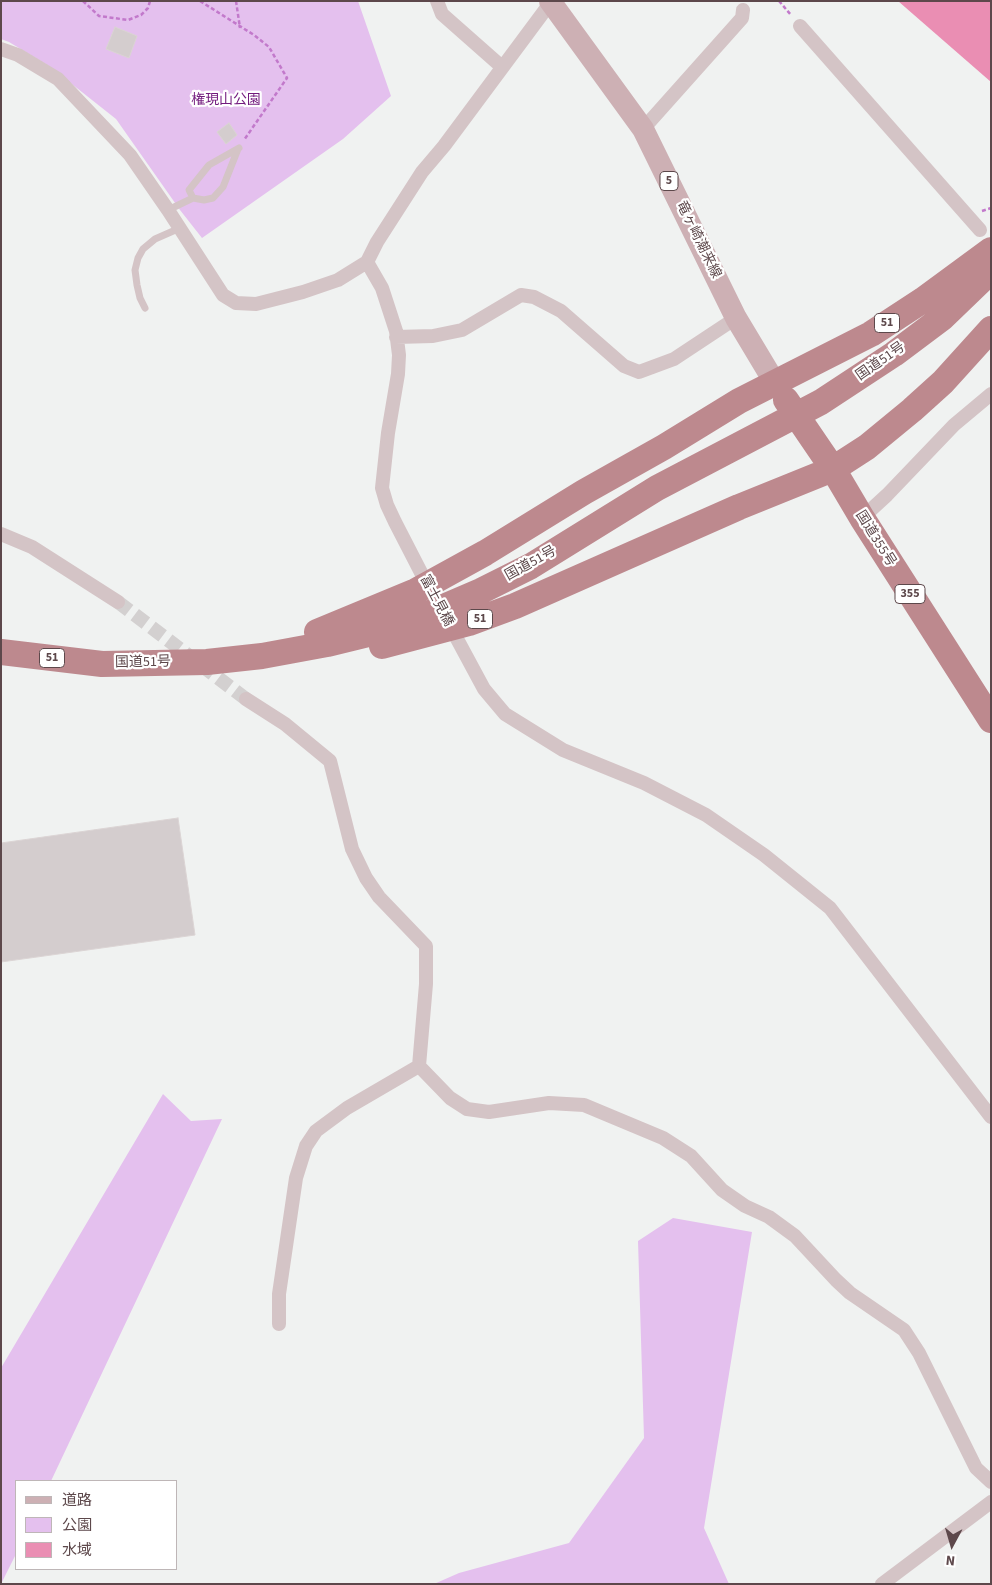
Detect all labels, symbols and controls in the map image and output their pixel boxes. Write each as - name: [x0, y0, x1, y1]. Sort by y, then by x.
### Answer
- park label: 権現山公園: [191, 93, 261, 109]
- road number: 5: [660, 172, 678, 190]
- street label: 竜ヶ崎潮来線: [672, 199, 724, 281]
- road number: 51: [874, 314, 900, 332]
- street label: 国道51号: [853, 339, 909, 385]
- street label: 国道355号: [851, 508, 899, 570]
- street label: 国道51号: [502, 543, 560, 585]
- street label: 富士見橋: [415, 572, 457, 630]
- road number: 355: [895, 584, 925, 604]
- road number: 51: [468, 610, 492, 628]
- road number: 51: [40, 648, 64, 668]
- street label: 国道51号: [115, 654, 171, 672]
- legend: [15, 1480, 178, 1570]
- text: 道路: [62, 1490, 92, 1511]
- text: 公園: [62, 1515, 92, 1536]
- north arrow: [927, 1520, 977, 1570]
- text: 水域: [62, 1540, 92, 1561]
- text: N: [945, 1549, 956, 1570]

